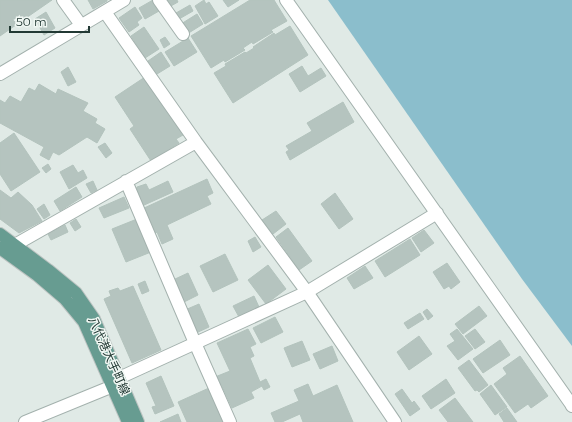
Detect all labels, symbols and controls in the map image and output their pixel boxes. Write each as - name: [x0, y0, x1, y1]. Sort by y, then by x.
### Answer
- scale bar: [10, 8, 89, 34]
- text: 50 m: [16, 14, 47, 29]
- street label: 八代港大手町線: [86, 314, 133, 397]

